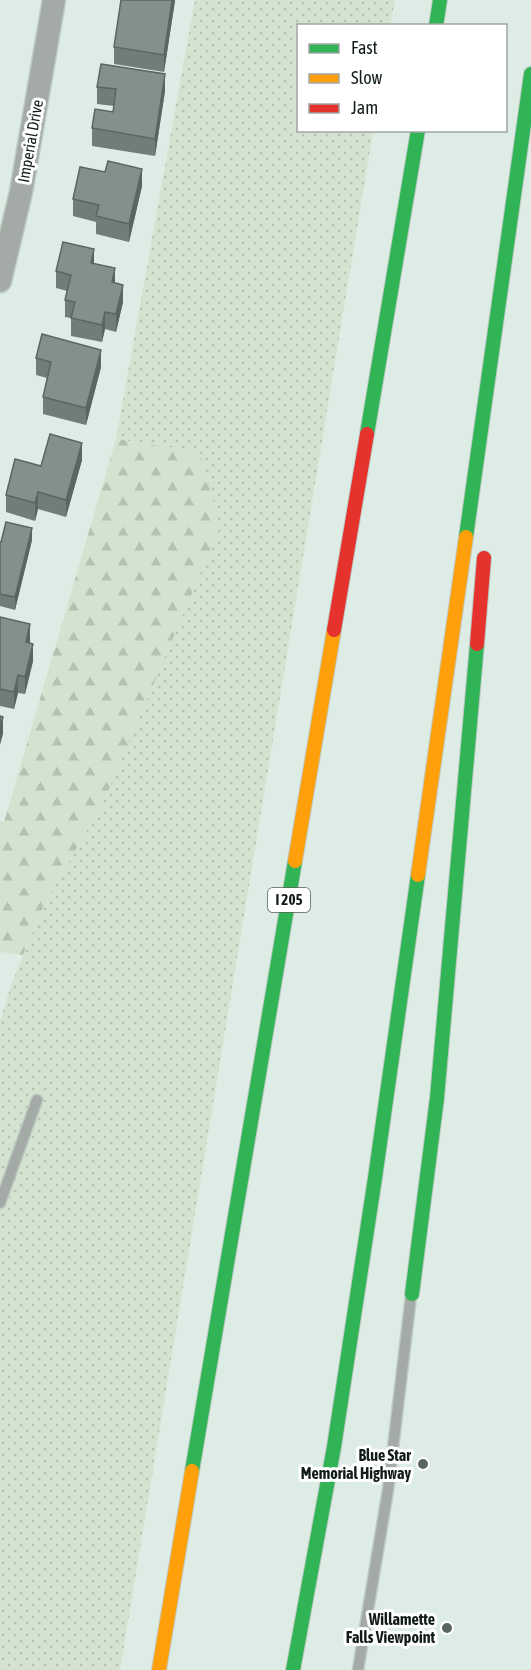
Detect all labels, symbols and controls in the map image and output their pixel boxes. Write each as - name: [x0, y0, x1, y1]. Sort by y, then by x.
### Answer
- legend: [297, 24, 507, 132]
- text: Fast: [351, 37, 378, 58]
- text: Slow: [351, 67, 382, 88]
- text: Jam: [351, 97, 378, 118]
- street label: Imperial Drive: [14, 98, 47, 184]
- road number: I 205: [268, 888, 310, 912]
- place label: Blue Star Memorial Highway: [301, 1446, 411, 1482]
- marker: Blue Star Memorial Highway: [416, 1457, 430, 1471]
- place label: Willamette Falls Viewpoint: [346, 1610, 435, 1646]
- marker: Willamette Falls Viewpoint: [440, 1621, 454, 1635]

